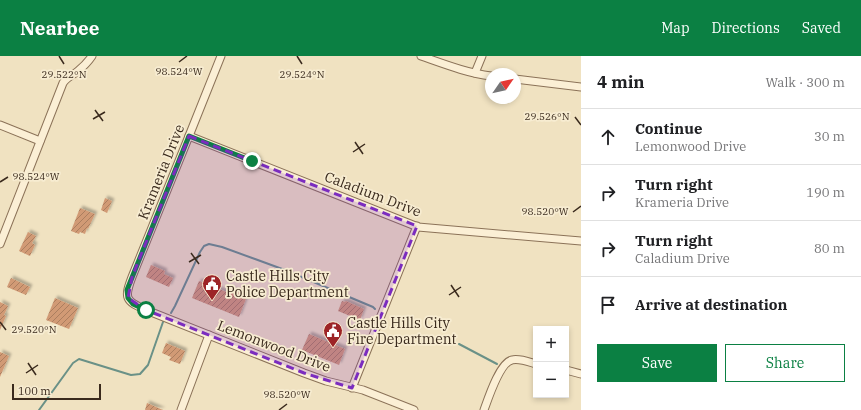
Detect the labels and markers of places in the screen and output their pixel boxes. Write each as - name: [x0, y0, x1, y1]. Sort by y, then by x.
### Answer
- place label: Castle Hills City Police Department: [226, 267, 349, 301]
- public building icon: Castle Hills City Police Department: [201, 273, 223, 301]
- place label: Castle Hills City Fire Department: [347, 314, 457, 348]
- public building icon: Castle Hills City Fire Department: [322, 320, 344, 348]

